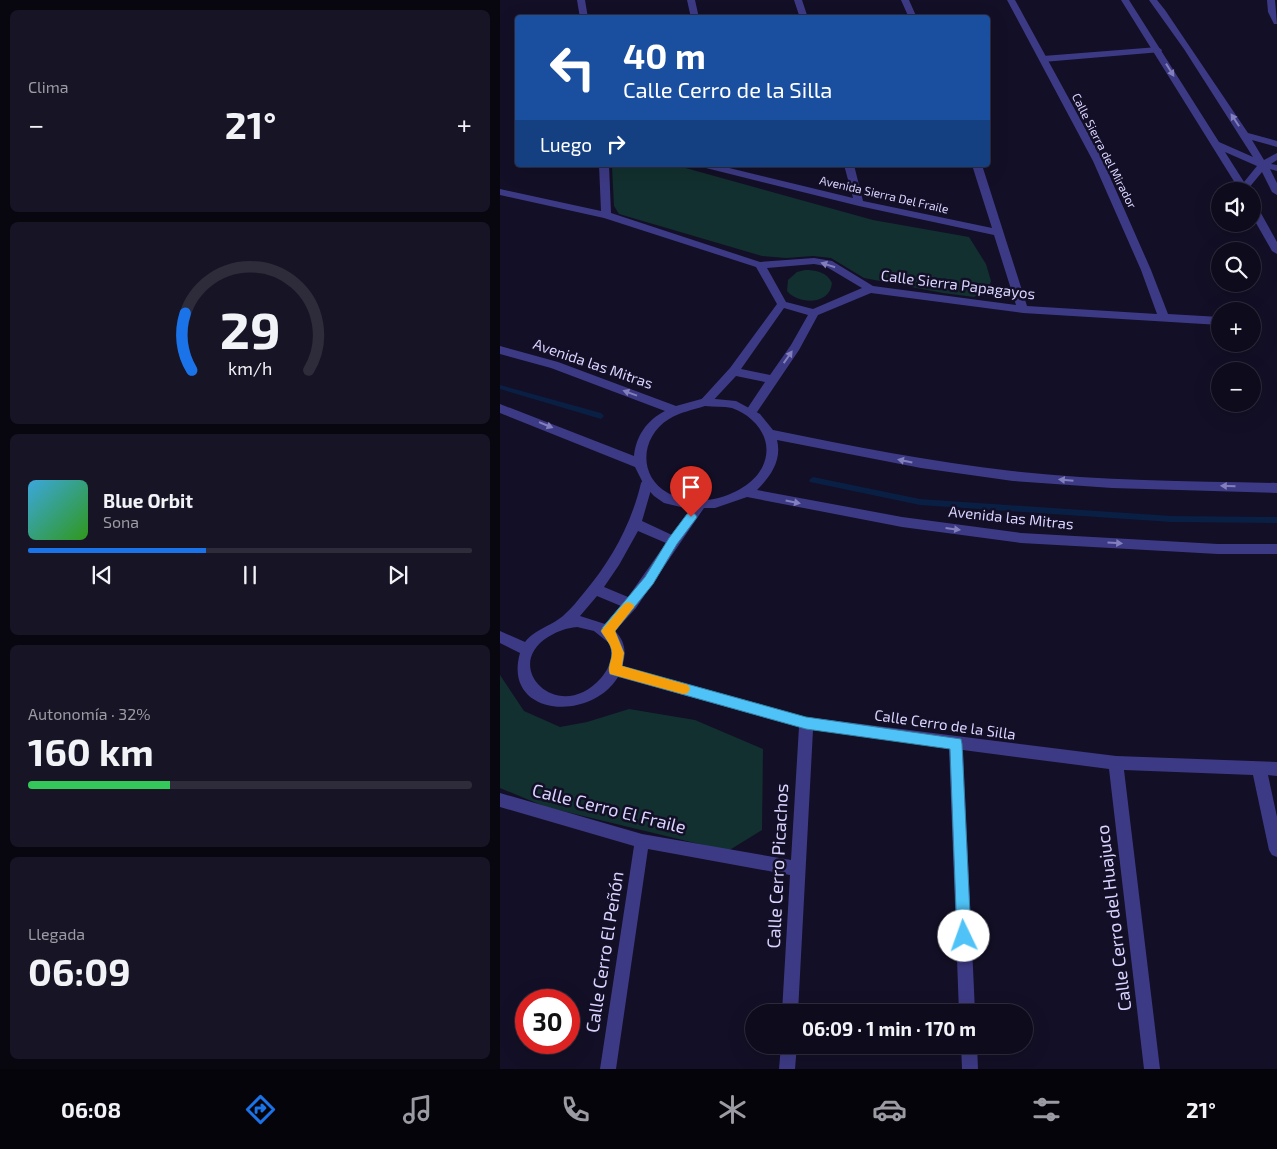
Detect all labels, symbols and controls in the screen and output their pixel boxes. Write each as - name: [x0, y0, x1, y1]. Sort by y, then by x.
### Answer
- text: 40 m: [623, 34, 706, 76]
- icon: left: [540, 35, 605, 100]
- one-way arrow: [1166, 64, 1175, 77]
- text: Calle Cerro de la Silla: [623, 76, 832, 102]
- text: Clima: [28, 77, 69, 96]
- street label: Calle Sierra del Mirador: [1070, 91, 1140, 211]
- text: 21°: [225, 101, 276, 147]
- text: −: [28, 107, 44, 141]
- text: +: [457, 107, 472, 141]
- one-way arrow: [1230, 113, 1239, 127]
- icon: right: [602, 130, 630, 158]
- text: Luego: [540, 133, 592, 156]
- street label: Avenida Sierra Del Fraile: [818, 172, 950, 216]
- map controls: [1211, 182, 1261, 412]
- button: sound: [1211, 182, 1261, 232]
- button: search: [1211, 242, 1261, 292]
- one-way arrow: [821, 260, 836, 268]
- street label: Calle Sierra Papagayos: [880, 266, 1036, 302]
- text: 29: [220, 297, 280, 359]
- button: +: [1211, 302, 1261, 352]
- street label: Avenida las Mitras: [531, 334, 656, 392]
- one-way arrow: [783, 350, 793, 364]
- text: km/h: [228, 357, 272, 379]
- button: −: [1211, 362, 1261, 412]
- one-way arrow: [622, 389, 637, 397]
- one-way arrow: [538, 422, 553, 430]
- one-way arrow: [896, 457, 912, 465]
- pin: [670, 466, 712, 517]
- icon: arrive: [677, 473, 705, 501]
- one-way arrow: [1058, 476, 1074, 484]
- one-way arrow: [1220, 482, 1236, 490]
- text: Blue Orbit: [103, 489, 193, 512]
- one-way arrow: [786, 498, 801, 506]
- street label: Avenida las Mitras: [948, 501, 1075, 533]
- text: Sona: [103, 512, 139, 531]
- one-way arrow: [946, 525, 962, 533]
- one-way arrow: [1107, 540, 1123, 548]
- icon: previous: [88, 561, 116, 589]
- icon: pause: [236, 561, 264, 589]
- icon: next: [384, 561, 412, 589]
- text: Autonomía · 32%: [28, 704, 151, 723]
- street label: Calle Cerro de la Silla: [873, 705, 1017, 743]
- text: 160 km: [28, 728, 154, 774]
- street label: Calle Cerro El Fraile: [530, 778, 688, 838]
- street label: Calle Cerro Picachos: [762, 783, 792, 949]
- street label: Calle Cerro del Huajuco: [1091, 824, 1135, 1013]
- street label: Calle Cerro El Peñón: [580, 870, 628, 1034]
- position arrow: [937, 909, 989, 961]
- text: Llegada: [28, 924, 85, 943]
- text: 06:09: [28, 948, 131, 994]
- speed limit sign: 30: [515, 989, 580, 1054]
- text: 06:09 · 1 min · 170 m: [802, 1017, 976, 1040]
- icon: directions: [243, 1092, 278, 1127]
- icon: music: [400, 1092, 435, 1127]
- icon: phone: [558, 1092, 593, 1127]
- icon: climate: [715, 1092, 750, 1127]
- icon: car: [872, 1092, 907, 1127]
- icon: filters: [1029, 1092, 1064, 1127]
- text: 06:08: [61, 1096, 121, 1122]
- text: 21°: [1186, 1096, 1216, 1122]

